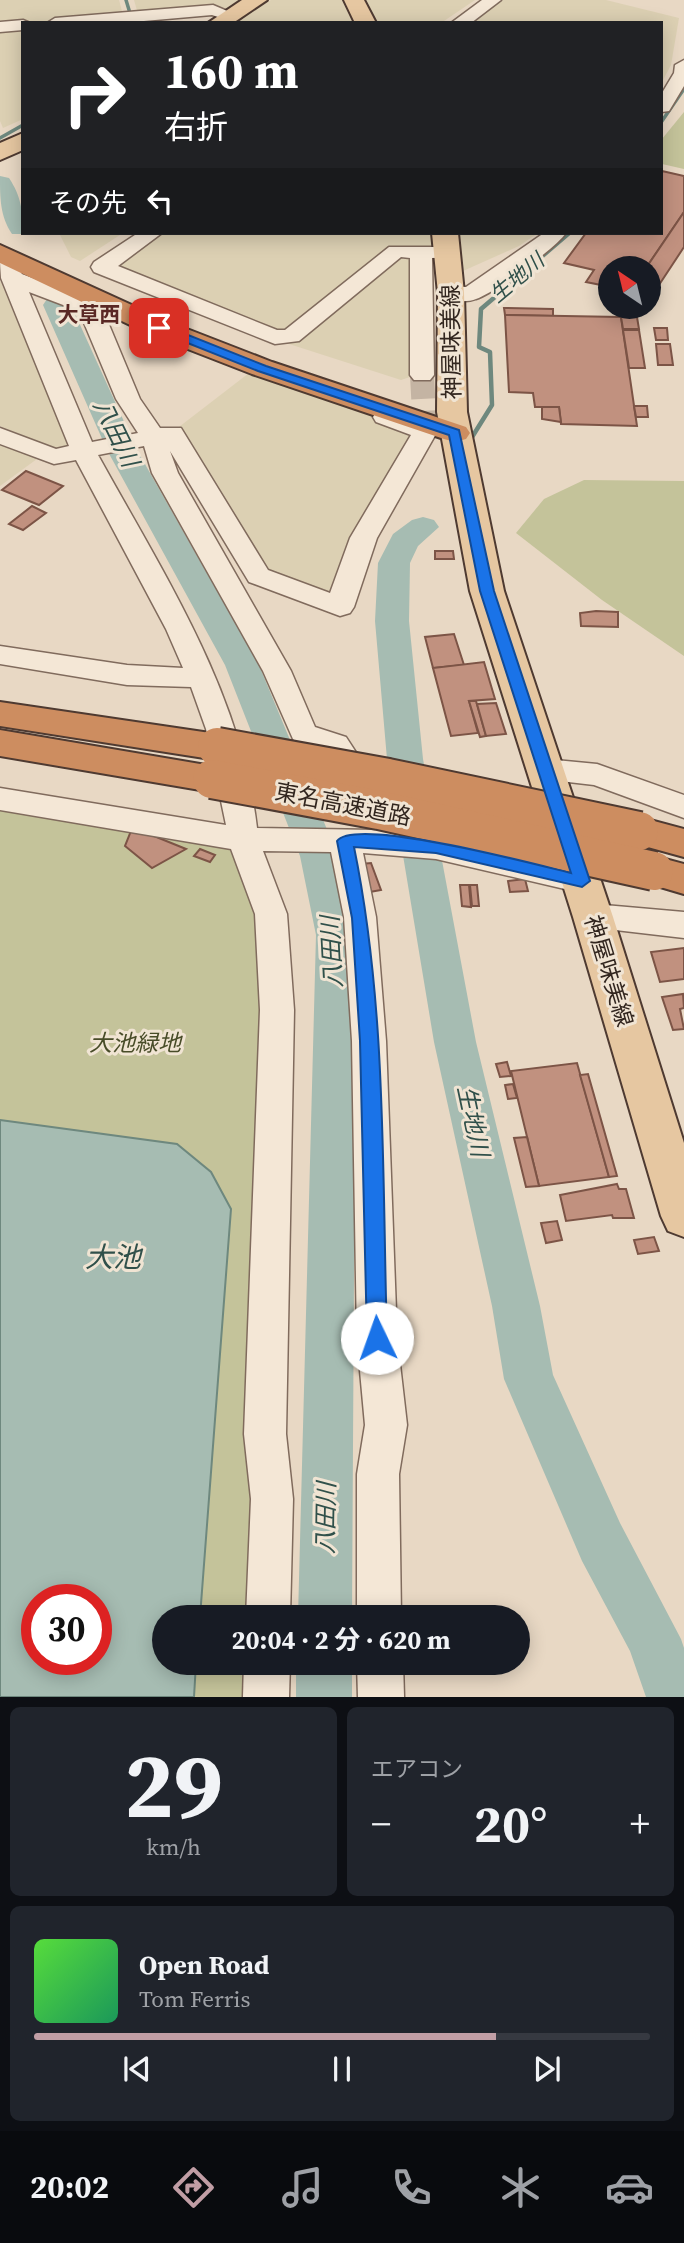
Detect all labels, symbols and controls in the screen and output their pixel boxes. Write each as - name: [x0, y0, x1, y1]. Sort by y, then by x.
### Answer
- text: 160 m: [164, 37, 299, 104]
- icon: right: [49, 49, 140, 140]
- text: 右折: [164, 105, 228, 149]
- icon: left: [141, 182, 179, 220]
- text: その先: [49, 185, 127, 221]
- water label: 生地川: [483, 245, 552, 309]
- north arrow: [598, 256, 662, 318]
- map controls: [598, 256, 661, 319]
- street label: 神屋味美線: [434, 284, 468, 400]
- pin: [129, 298, 189, 358]
- district label: 大草西: [58, 300, 121, 329]
- icon: arrive: [140, 309, 178, 347]
- water label: 八田川: [86, 393, 148, 475]
- street label: 東名高速道路: [272, 775, 414, 833]
- street label: 神屋味美線: [577, 911, 641, 1031]
- water label: 八田川: [313, 912, 350, 989]
- park label: 大池緑地: [89, 1027, 183, 1059]
- water label: 生地川: [450, 1082, 498, 1162]
- water label: 大池: [85, 1238, 144, 1276]
- position arrow: [340, 1301, 414, 1375]
- water label: 八田川: [308, 1479, 343, 1554]
- speed limit sign: 30: [21, 1584, 112, 1675]
- text: 20:04 · 2 分 · 620 m: [231, 1622, 451, 1658]
- text: 29: [124, 1723, 223, 1847]
- text: エアコン: [371, 1753, 463, 1785]
- text: 20°: [474, 1788, 547, 1859]
- text: −: [371, 1798, 391, 1850]
- text: +: [630, 1798, 650, 1850]
- text: km/h: [146, 1831, 201, 1863]
- text: Open Road: [139, 1947, 270, 1983]
- text: Tom Ferris: [139, 1983, 250, 2015]
- icon: previous: [118, 2050, 156, 2088]
- icon: pause: [323, 2050, 361, 2088]
- icon: next: [528, 2050, 566, 2088]
- icon: directions: [169, 2163, 218, 2212]
- icon: music: [278, 2163, 327, 2212]
- icon: phone: [387, 2163, 436, 2212]
- icon: climate: [496, 2163, 545, 2212]
- icon: car: [605, 2163, 654, 2212]
- text: 20:02: [30, 2165, 109, 2209]

